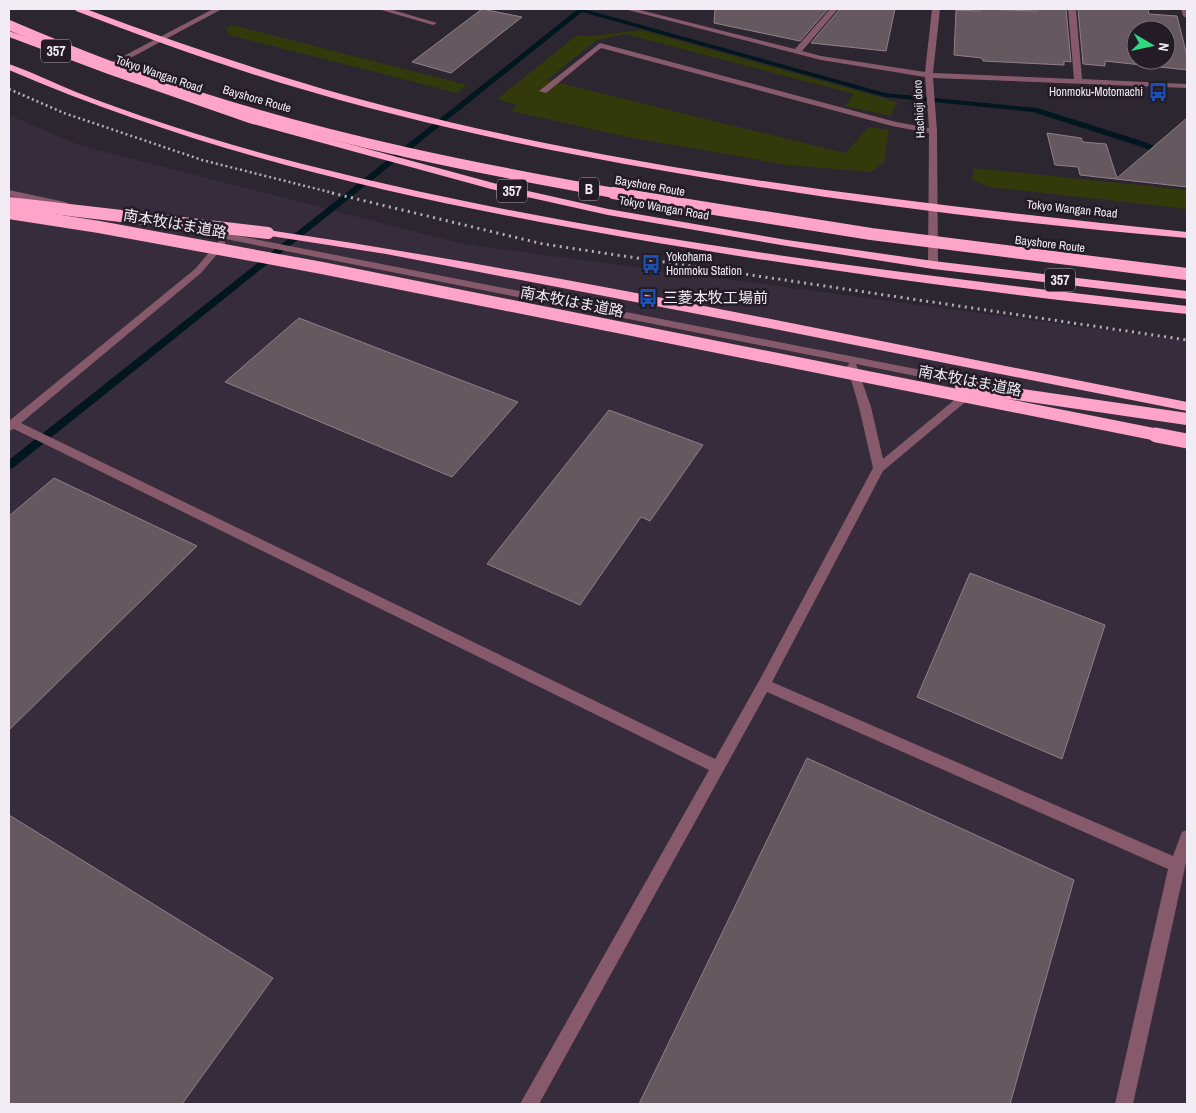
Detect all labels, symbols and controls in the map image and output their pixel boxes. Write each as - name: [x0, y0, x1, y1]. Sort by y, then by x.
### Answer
- north arrow: [1126, 20, 1176, 70]
- road number: 357: [41, 40, 71, 62]
- text: N: [1154, 42, 1173, 53]
- street label: Tokyo Wangan Road: [113, 52, 205, 96]
- street label: Hachioji doro: [909, 79, 929, 139]
- bus stop icon: Honmoku-Motomachi: [1147, 81, 1169, 103]
- street label: Bayshore Route: [221, 82, 293, 116]
- place label: Honmoku-Motomachi: [1049, 84, 1143, 100]
- street label: Bayshore Route: [614, 172, 686, 200]
- road number: B: [579, 178, 599, 200]
- road number: 357: [497, 180, 527, 202]
- street label: Tokyo Wangan Road: [618, 192, 710, 224]
- street label: Tokyo Wangan Road: [1026, 196, 1118, 222]
- street label: 南本牧はま道路: [122, 204, 229, 243]
- street label: Bayshore Route: [1014, 232, 1086, 256]
- place label: Yokohama Honmoku Station: [666, 249, 742, 279]
- bus stop icon: Yokohama Honmoku Station: [640, 253, 662, 275]
- road number: 357: [1045, 268, 1075, 292]
- street label: 南本牧はま道路: [519, 281, 626, 322]
- bus stop icon: 三菱本牧工場前: [637, 287, 659, 309]
- place label: 三菱本牧工場前: [663, 287, 768, 308]
- street label: 南本牧はま道路: [917, 360, 1024, 401]

